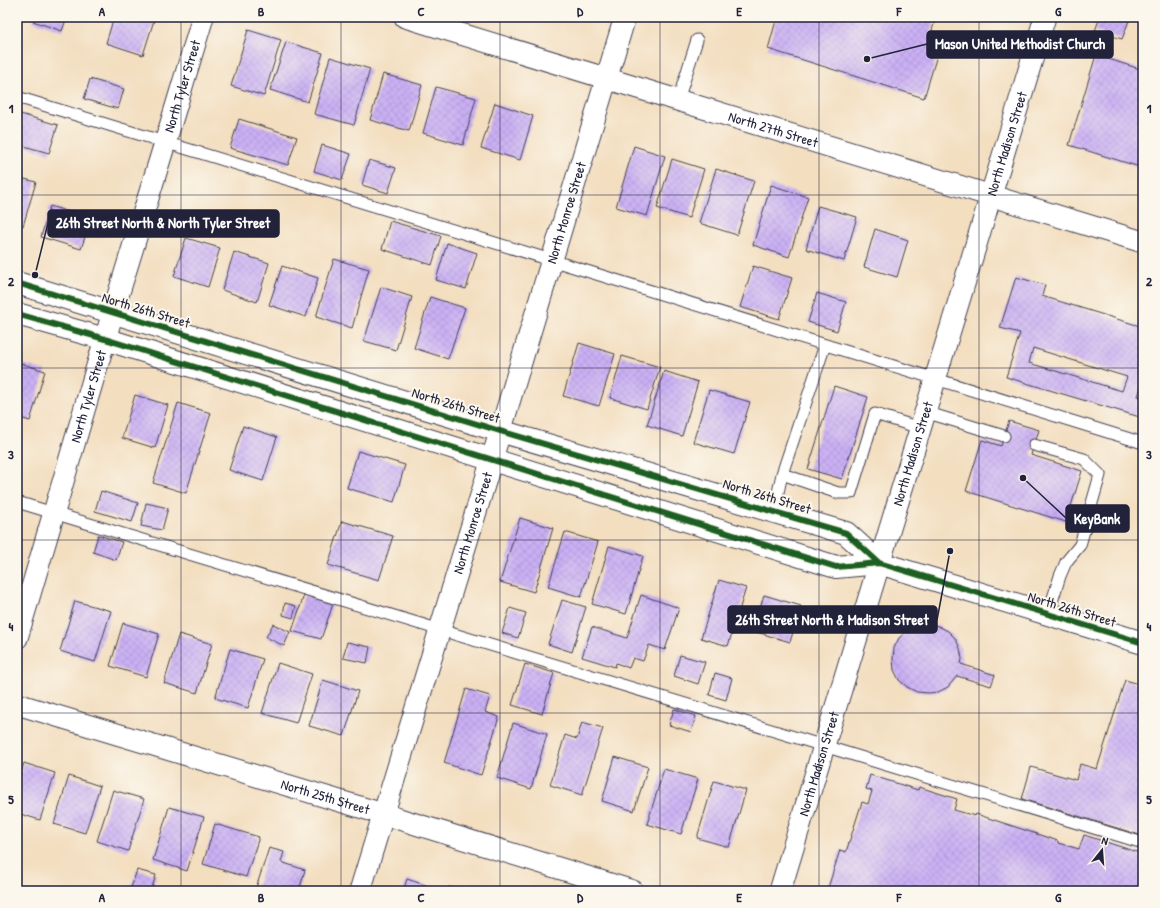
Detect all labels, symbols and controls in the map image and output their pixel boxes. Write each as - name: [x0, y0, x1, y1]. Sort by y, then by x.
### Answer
- text: A: [99, 2, 106, 20]
- text: B: [258, 2, 265, 20]
- text: C: [417, 2, 425, 20]
- text: D: [577, 2, 584, 20]
- text: E: [736, 2, 742, 20]
- text: F: [896, 2, 903, 20]
- text: G: [1055, 2, 1062, 20]
- callout: Mason United Methodist Church: [927, 31, 1113, 58]
- text: Mason United Methodist Church: [935, 33, 1106, 54]
- street label: North Tyler Street: [159, 37, 205, 135]
- street label: North Madison Street: [981, 89, 1031, 198]
- text: 1: [9, 99, 14, 117]
- text: 1: [1147, 99, 1152, 117]
- street label: North 27th Street: [726, 106, 821, 151]
- street label: North Monroe Street: [541, 159, 590, 266]
- callout: 26th Street North & North Tyler Street: [48, 210, 279, 237]
- text: 26th Street North & North Tyler Street: [56, 212, 271, 234]
- text: 2: [8, 272, 15, 290]
- text: 2: [1146, 272, 1153, 290]
- street label: North 26th Street: [100, 287, 193, 332]
- street label: North Tyler Street: [65, 347, 110, 445]
- street label: North 26th Street: [410, 382, 503, 427]
- street label: North Madison Street: [887, 399, 937, 508]
- text: 3: [8, 445, 14, 463]
- text: 3: [1146, 445, 1152, 463]
- street label: North Monroe Street: [448, 469, 497, 576]
- street label: North 26th Street: [721, 473, 814, 518]
- callout: KeyBank: [1066, 505, 1129, 532]
- text: KeyBank: [1074, 508, 1121, 530]
- street label: North 26th Street: [1026, 586, 1119, 631]
- callout: 26th Street North & Madison Street: [728, 606, 937, 633]
- text: 26th Street North & Madison Street: [735, 609, 930, 630]
- text: 4: [9, 617, 14, 635]
- text: 4: [1147, 617, 1152, 635]
- street label: North Madison Street: [793, 709, 843, 818]
- street label: North 25th Street: [279, 774, 372, 819]
- text: 5: [8, 790, 14, 808]
- text: 5: [1146, 790, 1152, 808]
- north arrow: [1082, 830, 1122, 870]
- text: N: [1100, 833, 1110, 848]
- text: A: [99, 888, 106, 906]
- text: B: [258, 888, 265, 906]
- text: C: [417, 888, 425, 906]
- text: D: [577, 888, 584, 906]
- text: E: [736, 888, 742, 906]
- text: F: [896, 888, 903, 906]
- text: G: [1055, 888, 1062, 906]

